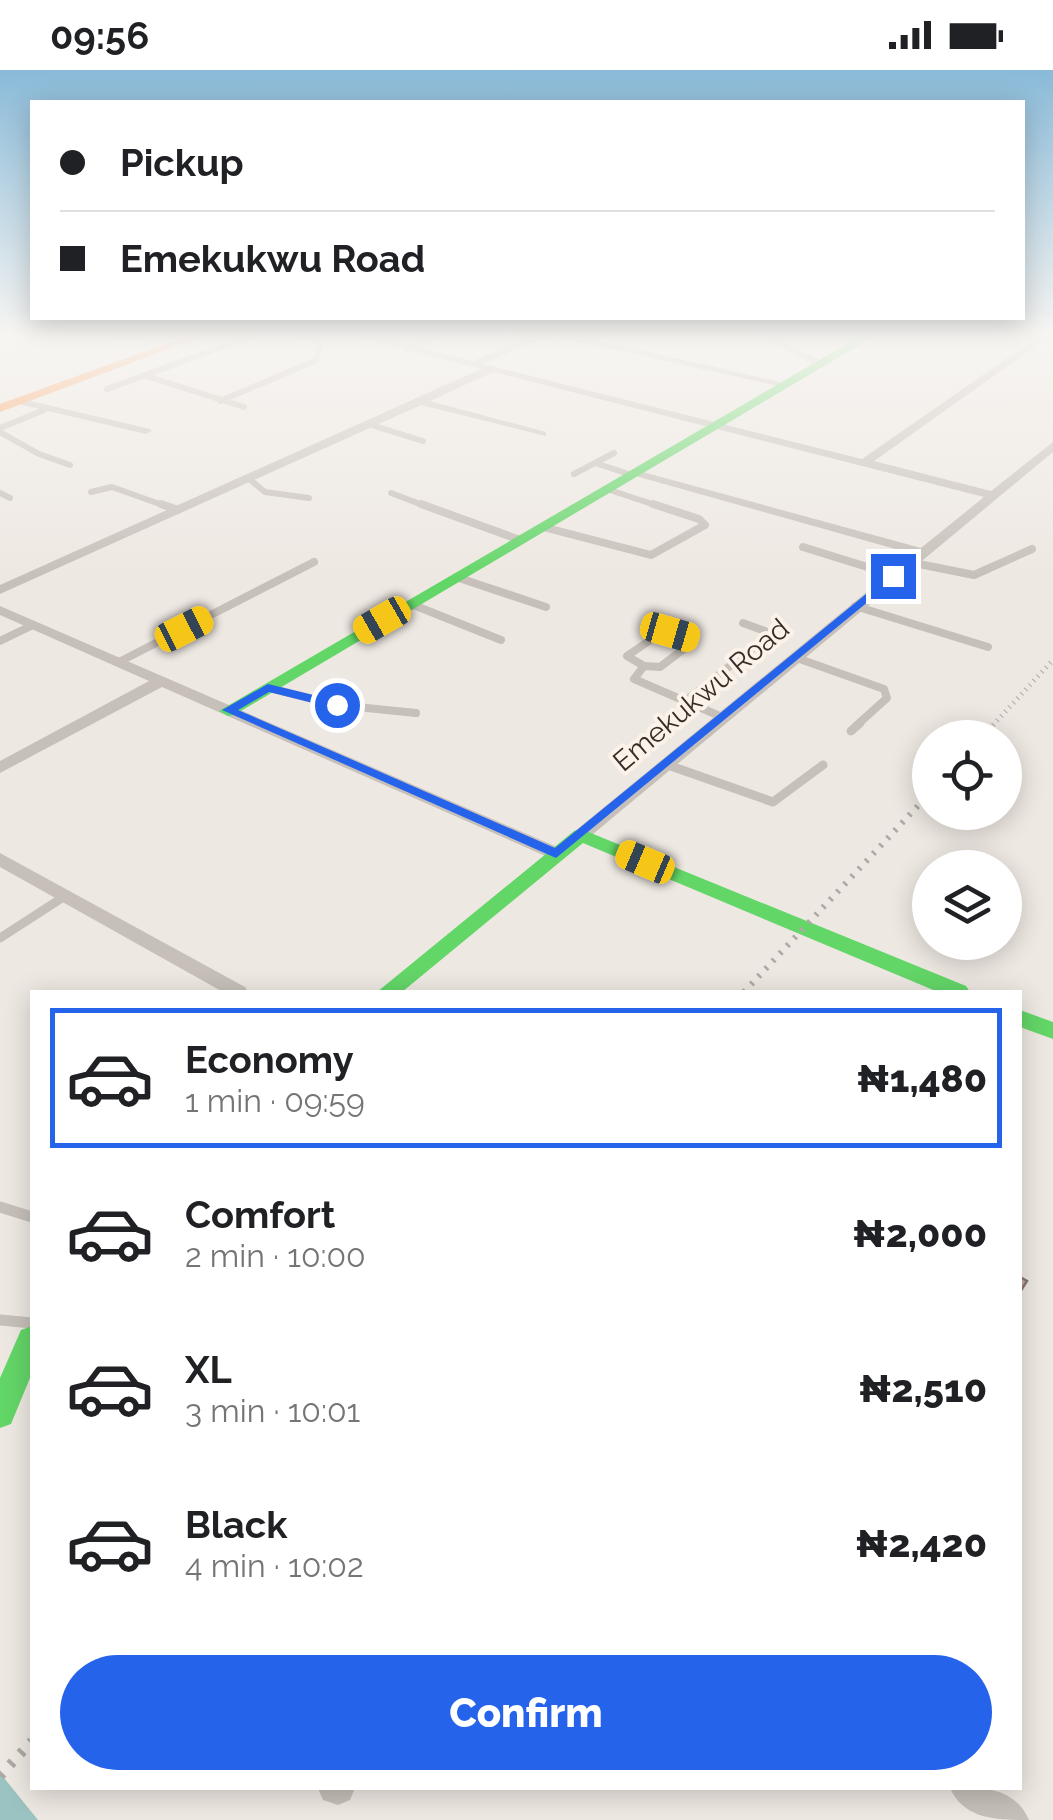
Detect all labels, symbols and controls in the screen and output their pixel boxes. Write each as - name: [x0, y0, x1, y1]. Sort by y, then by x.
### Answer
- text: 09:56: [50, 13, 149, 58]
- text: Pickup: [120, 140, 244, 185]
- text: Emekukwu Road: [120, 236, 425, 281]
- route end: [871, 554, 916, 599]
- car: [349, 592, 415, 648]
- car: [150, 602, 218, 656]
- car: [637, 609, 703, 655]
- street label: Emekukwu Road: [606, 612, 796, 778]
- route start: [315, 683, 360, 728]
- map controls: [912, 720, 1022, 960]
- button: locate: [912, 720, 1022, 830]
- car: [612, 836, 678, 888]
- button: layers: [912, 850, 1022, 960]
- icon: car: [65, 1033, 155, 1123]
- text: Economy: [185, 1037, 354, 1082]
- text: ₦1,480: [857, 1056, 987, 1101]
- text: 1 min · 09:59: [185, 1082, 365, 1119]
- icon: car: [65, 1188, 155, 1278]
- text: Comfort: [185, 1192, 335, 1237]
- text: ₦2,000: [853, 1211, 987, 1256]
- text: 2 min · 10:00: [185, 1237, 366, 1274]
- icon: car: [65, 1343, 155, 1433]
- text: XL: [185, 1347, 232, 1392]
- text: ₦2,510: [859, 1366, 987, 1411]
- text: 3 min · 10:01: [185, 1392, 360, 1429]
- icon: car: [65, 1498, 155, 1588]
- text: Black: [185, 1502, 287, 1547]
- text: ₦2,420: [856, 1521, 987, 1566]
- text: 4 min · 10:02: [185, 1547, 364, 1584]
- button: Confirm: [60, 1655, 992, 1770]

